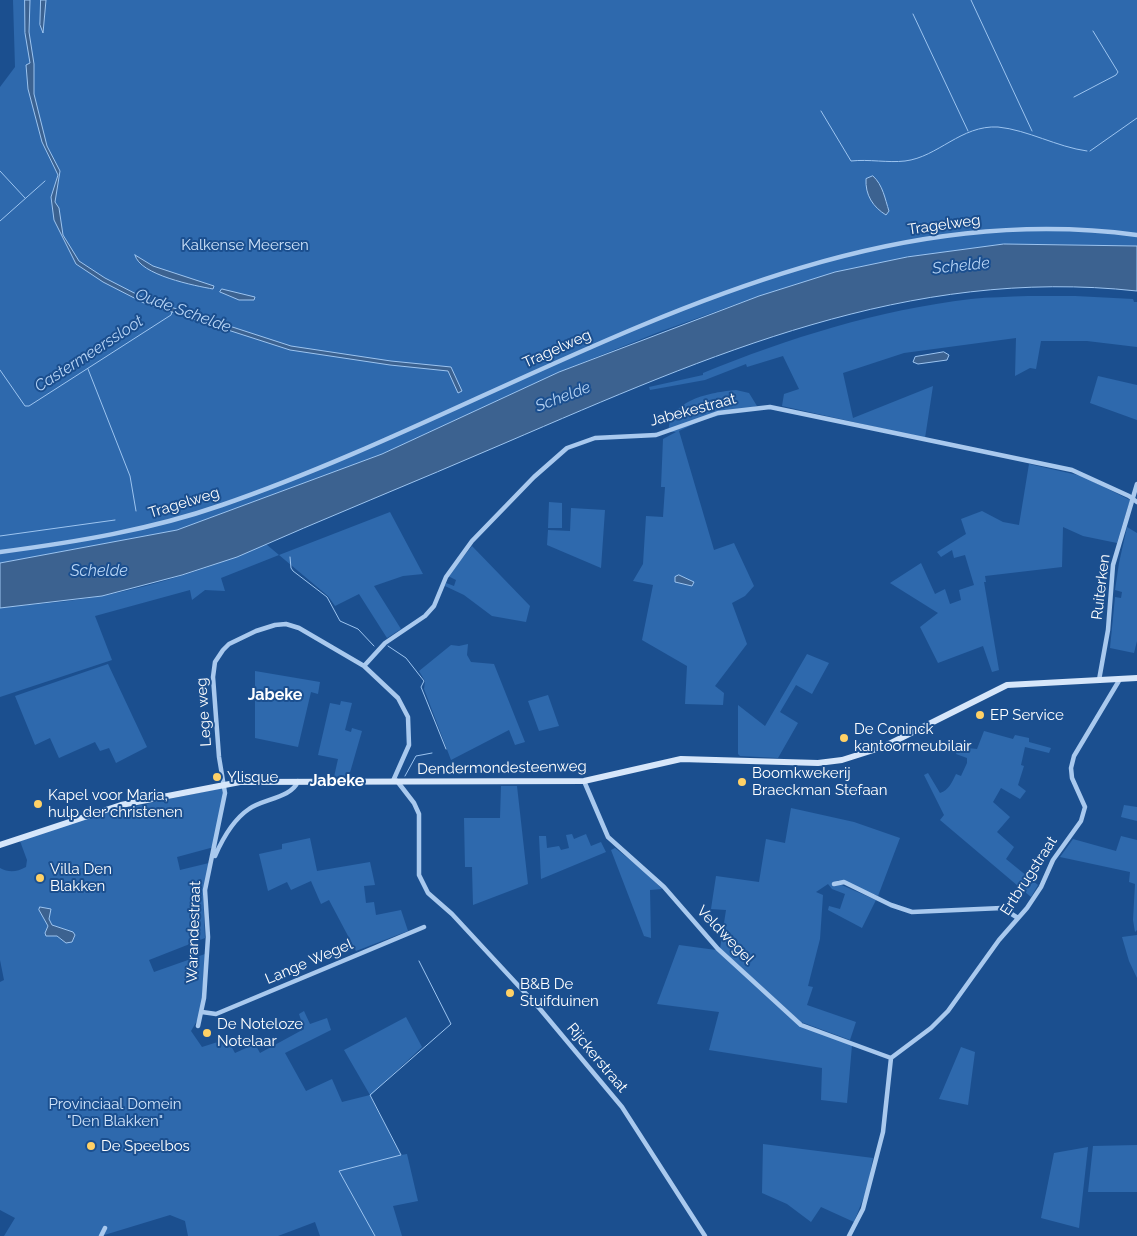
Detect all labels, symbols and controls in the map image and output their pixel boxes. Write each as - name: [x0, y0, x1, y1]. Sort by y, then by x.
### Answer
- street label: Tragelweg: [907, 211, 981, 239]
- park label: Kalkense Meersen: [181, 236, 309, 254]
- water label: Schelde: [931, 253, 991, 279]
- water label: Oude Schelde: [133, 285, 233, 337]
- water label: Castermeerssloot: [31, 312, 147, 396]
- street label: Tragelweg: [520, 326, 594, 372]
- water label: Schelde: [533, 378, 593, 416]
- street label: Jabekestraat: [648, 390, 738, 430]
- street label: Tragelweg: [146, 484, 222, 522]
- street label: Ruiterken: [1088, 553, 1114, 621]
- water label: Schelde: [70, 561, 128, 581]
- street label: Lege weg: [193, 677, 215, 747]
- district label: Jabeke: [248, 685, 302, 705]
- place label: EP Service: [990, 706, 1064, 724]
- marker: EP Service: [974, 709, 986, 721]
- place label: De Coninck kantoormeubilair: [854, 720, 972, 755]
- marker: De Coninck kantoormeubilair: [838, 732, 850, 744]
- street label: Dendermondesteenweg: [417, 758, 587, 778]
- place label: Boomkwekerij Braeckman Stefaan: [752, 764, 888, 799]
- place label: Ylisque: [227, 768, 278, 786]
- marker: Ylisque: [211, 771, 223, 783]
- district label: Jabeke: [310, 771, 364, 791]
- marker: Boomkwekerij Braeckman Stefaan: [736, 776, 748, 788]
- place label: Kapel voor Maria, hulp der christenen: [48, 786, 183, 821]
- marker: Kapel voor Maria, hulp der christenen: [32, 798, 44, 810]
- street label: Ertbrugstraat: [997, 833, 1061, 919]
- place label: Villa Den Blakken: [50, 860, 112, 895]
- marker: Villa Den Blakken: [34, 872, 46, 884]
- street label: Warandestraat: [183, 881, 205, 983]
- street label: Veldwegel: [693, 902, 757, 968]
- street label: Lange Wegel: [263, 936, 355, 988]
- place label: B&B De Stuifduinen: [520, 975, 599, 1010]
- marker: B&B De Stuifduinen: [504, 987, 516, 999]
- place label: De Noteloze Notelaar: [217, 1015, 303, 1050]
- street label: Rijckerstraat: [563, 1020, 631, 1096]
- marker: De Noteloze Notelaar: [201, 1027, 213, 1039]
- park label: Provinciaal Domein "Den Blakken": [48, 1095, 182, 1130]
- place label: De Speelbos: [101, 1137, 190, 1155]
- marker: De Speelbos: [85, 1140, 97, 1152]

